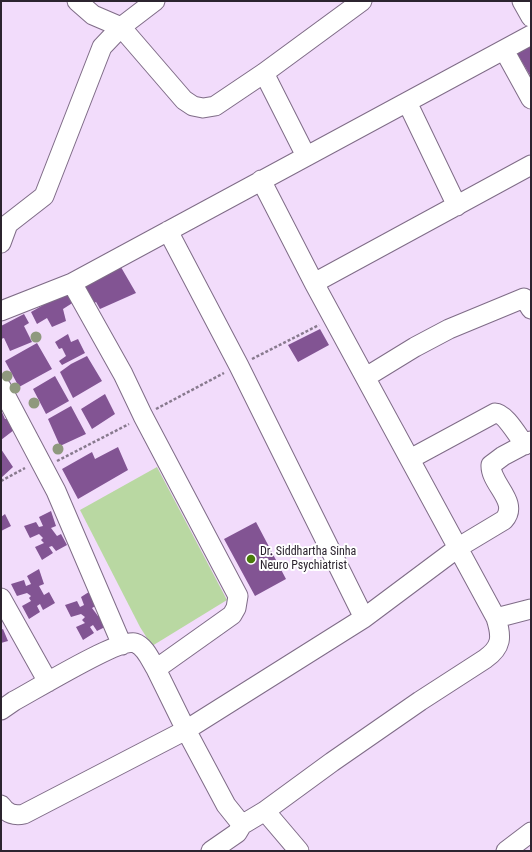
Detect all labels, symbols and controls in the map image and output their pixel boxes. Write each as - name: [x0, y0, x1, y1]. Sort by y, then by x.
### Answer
- place label: Dr. Siddhartha Sinha Neuro Psychiatrist: [260, 545, 356, 573]
- marker: Dr. Siddhartha Sinha Neuro Psychiatrist: [245, 553, 257, 565]

